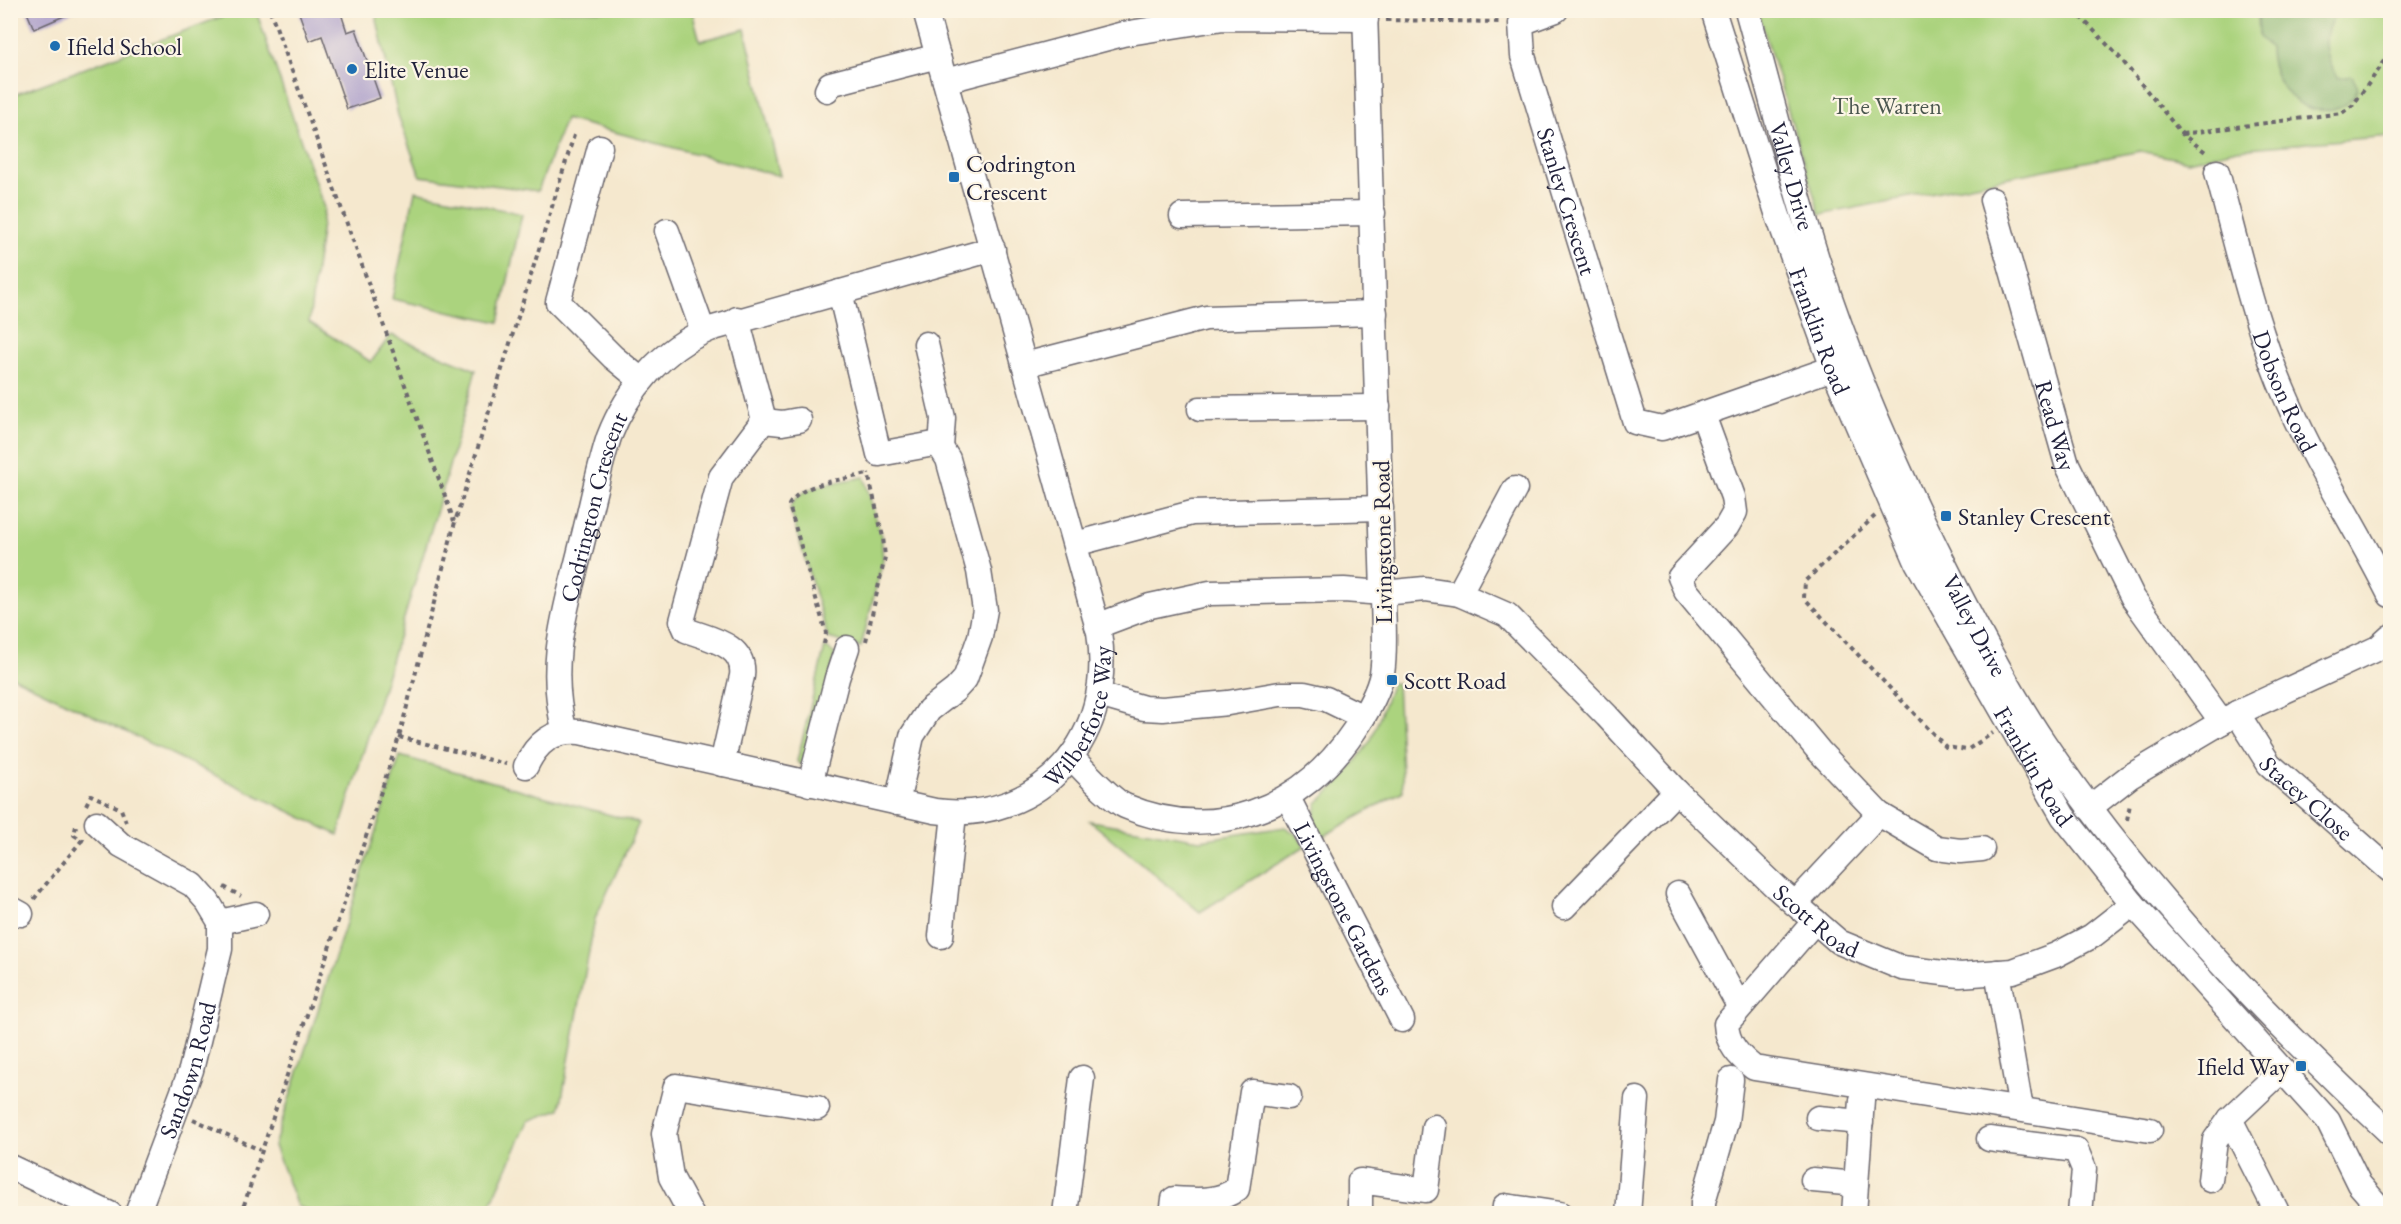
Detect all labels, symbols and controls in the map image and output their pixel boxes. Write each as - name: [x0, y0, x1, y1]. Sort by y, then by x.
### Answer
- place label: Ifield School: [67, 31, 182, 62]
- marker: Ifield School: [48, 39, 62, 53]
- place label: Elite Venue: [364, 54, 469, 85]
- marker: Elite Venue: [345, 62, 359, 76]
- park label: The Warren: [1832, 90, 1942, 121]
- street label: Valley Drive: [1763, 118, 1823, 234]
- street label: Stanley Crescent: [1530, 123, 1605, 279]
- place label: Codrington Crescent: [966, 148, 1076, 207]
- marker: Codrington Crescent: [947, 170, 961, 184]
- street label: Franklin Road: [1782, 263, 1858, 400]
- street label: Dobson Road: [2246, 326, 2325, 458]
- street label: Read Way: [2028, 376, 2084, 476]
- street label: Codrington Crescent: [552, 406, 634, 605]
- street label: Livingstone Road: [1365, 459, 1399, 624]
- place label: Stanley Crescent: [1958, 501, 2111, 532]
- marker: Stanley Crescent: [1939, 509, 1953, 523]
- street label: Valley Drive: [1936, 569, 2015, 681]
- street label: Wilberforce Way: [1036, 644, 1117, 794]
- place label: Scott Road: [1404, 665, 1507, 696]
- marker: Scott Road: [1385, 673, 1399, 687]
- street label: Franklin Road: [1987, 700, 2081, 833]
- street label: Stacey Close: [2253, 750, 2360, 847]
- street label: Livingstone Gardens: [1287, 816, 1402, 1000]
- street label: Scott Road: [1767, 877, 1865, 965]
- street label: Sandown Road: [151, 998, 223, 1142]
- place label: Ifield Way: [2197, 1051, 2289, 1082]
- marker: Ifield Way: [2294, 1059, 2308, 1073]

